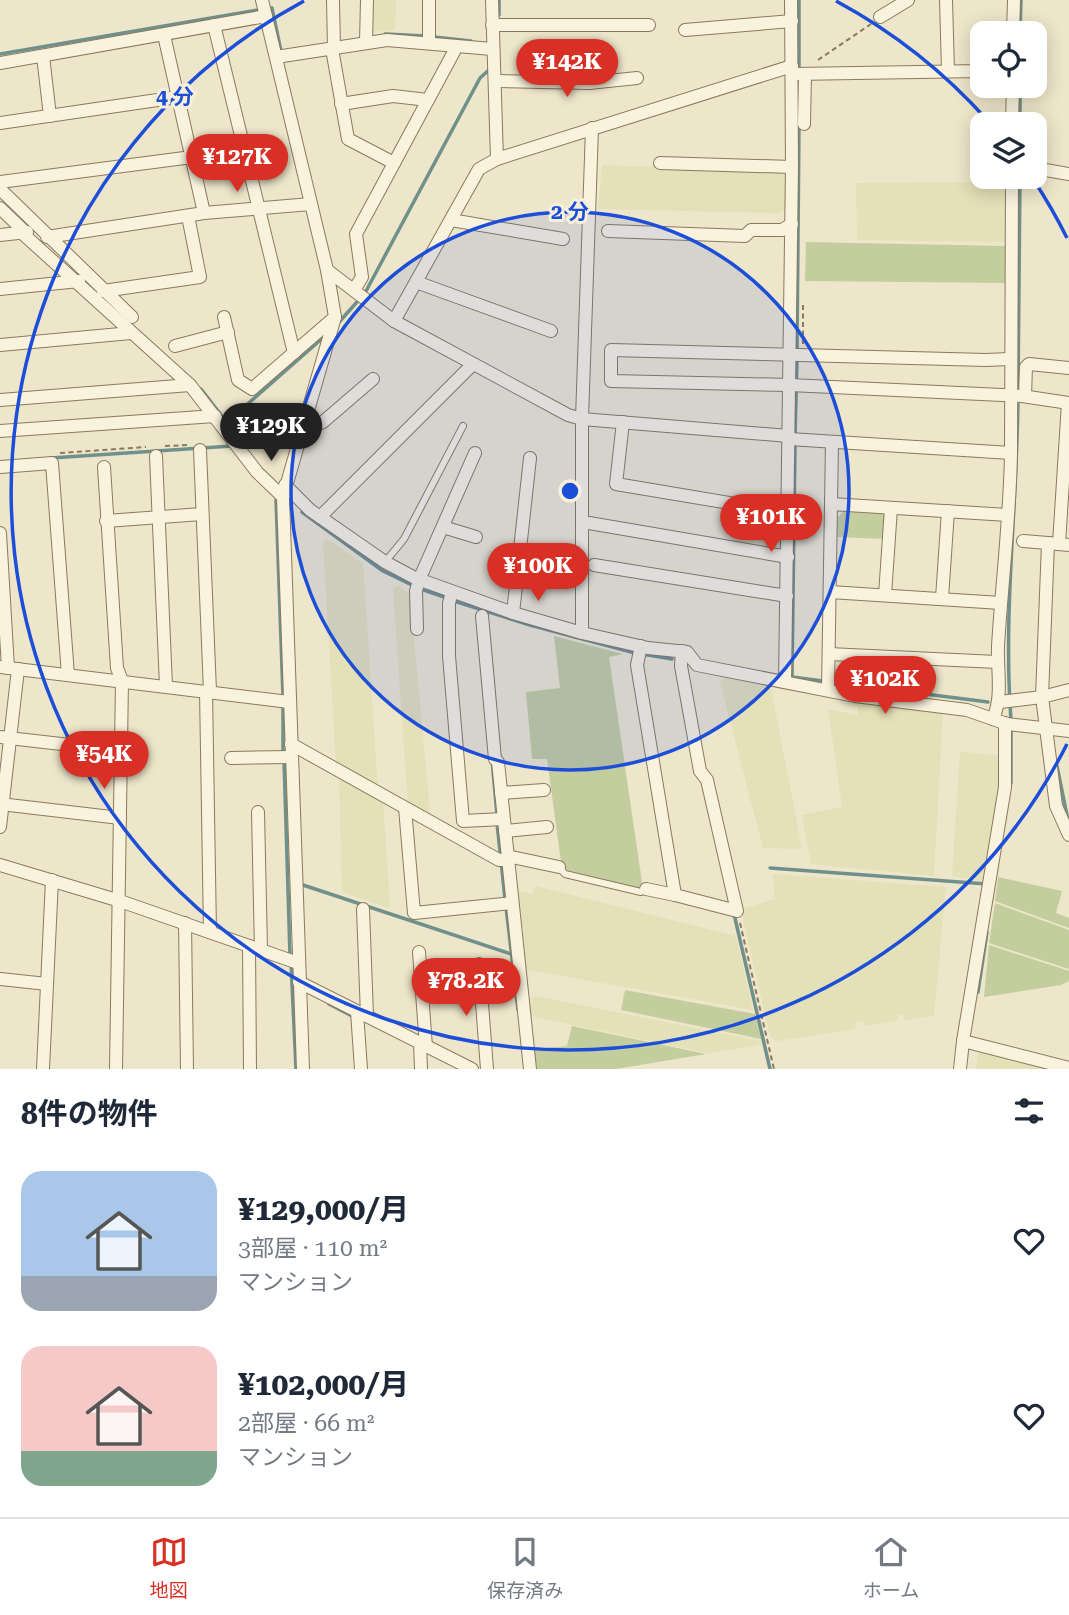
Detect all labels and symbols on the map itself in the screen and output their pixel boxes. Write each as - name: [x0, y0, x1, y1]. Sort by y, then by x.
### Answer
- pin: ¥142K: [518, 40, 616, 99]
- text: 4 分: [156, 85, 194, 109]
- pin: ¥127K: [188, 134, 286, 194]
- text: 2 分: [551, 200, 589, 224]
- pin: ¥129K: [222, 404, 320, 463]
- centre of rings: [558, 479, 582, 503]
- pin: ¥101K: [722, 494, 820, 554]
- pin: ¥100K: [489, 544, 587, 603]
- pin: ¥102K: [836, 656, 934, 716]
- pin: ¥54K: [63, 732, 145, 791]
- pin: ¥78.2K: [409, 958, 523, 1018]

